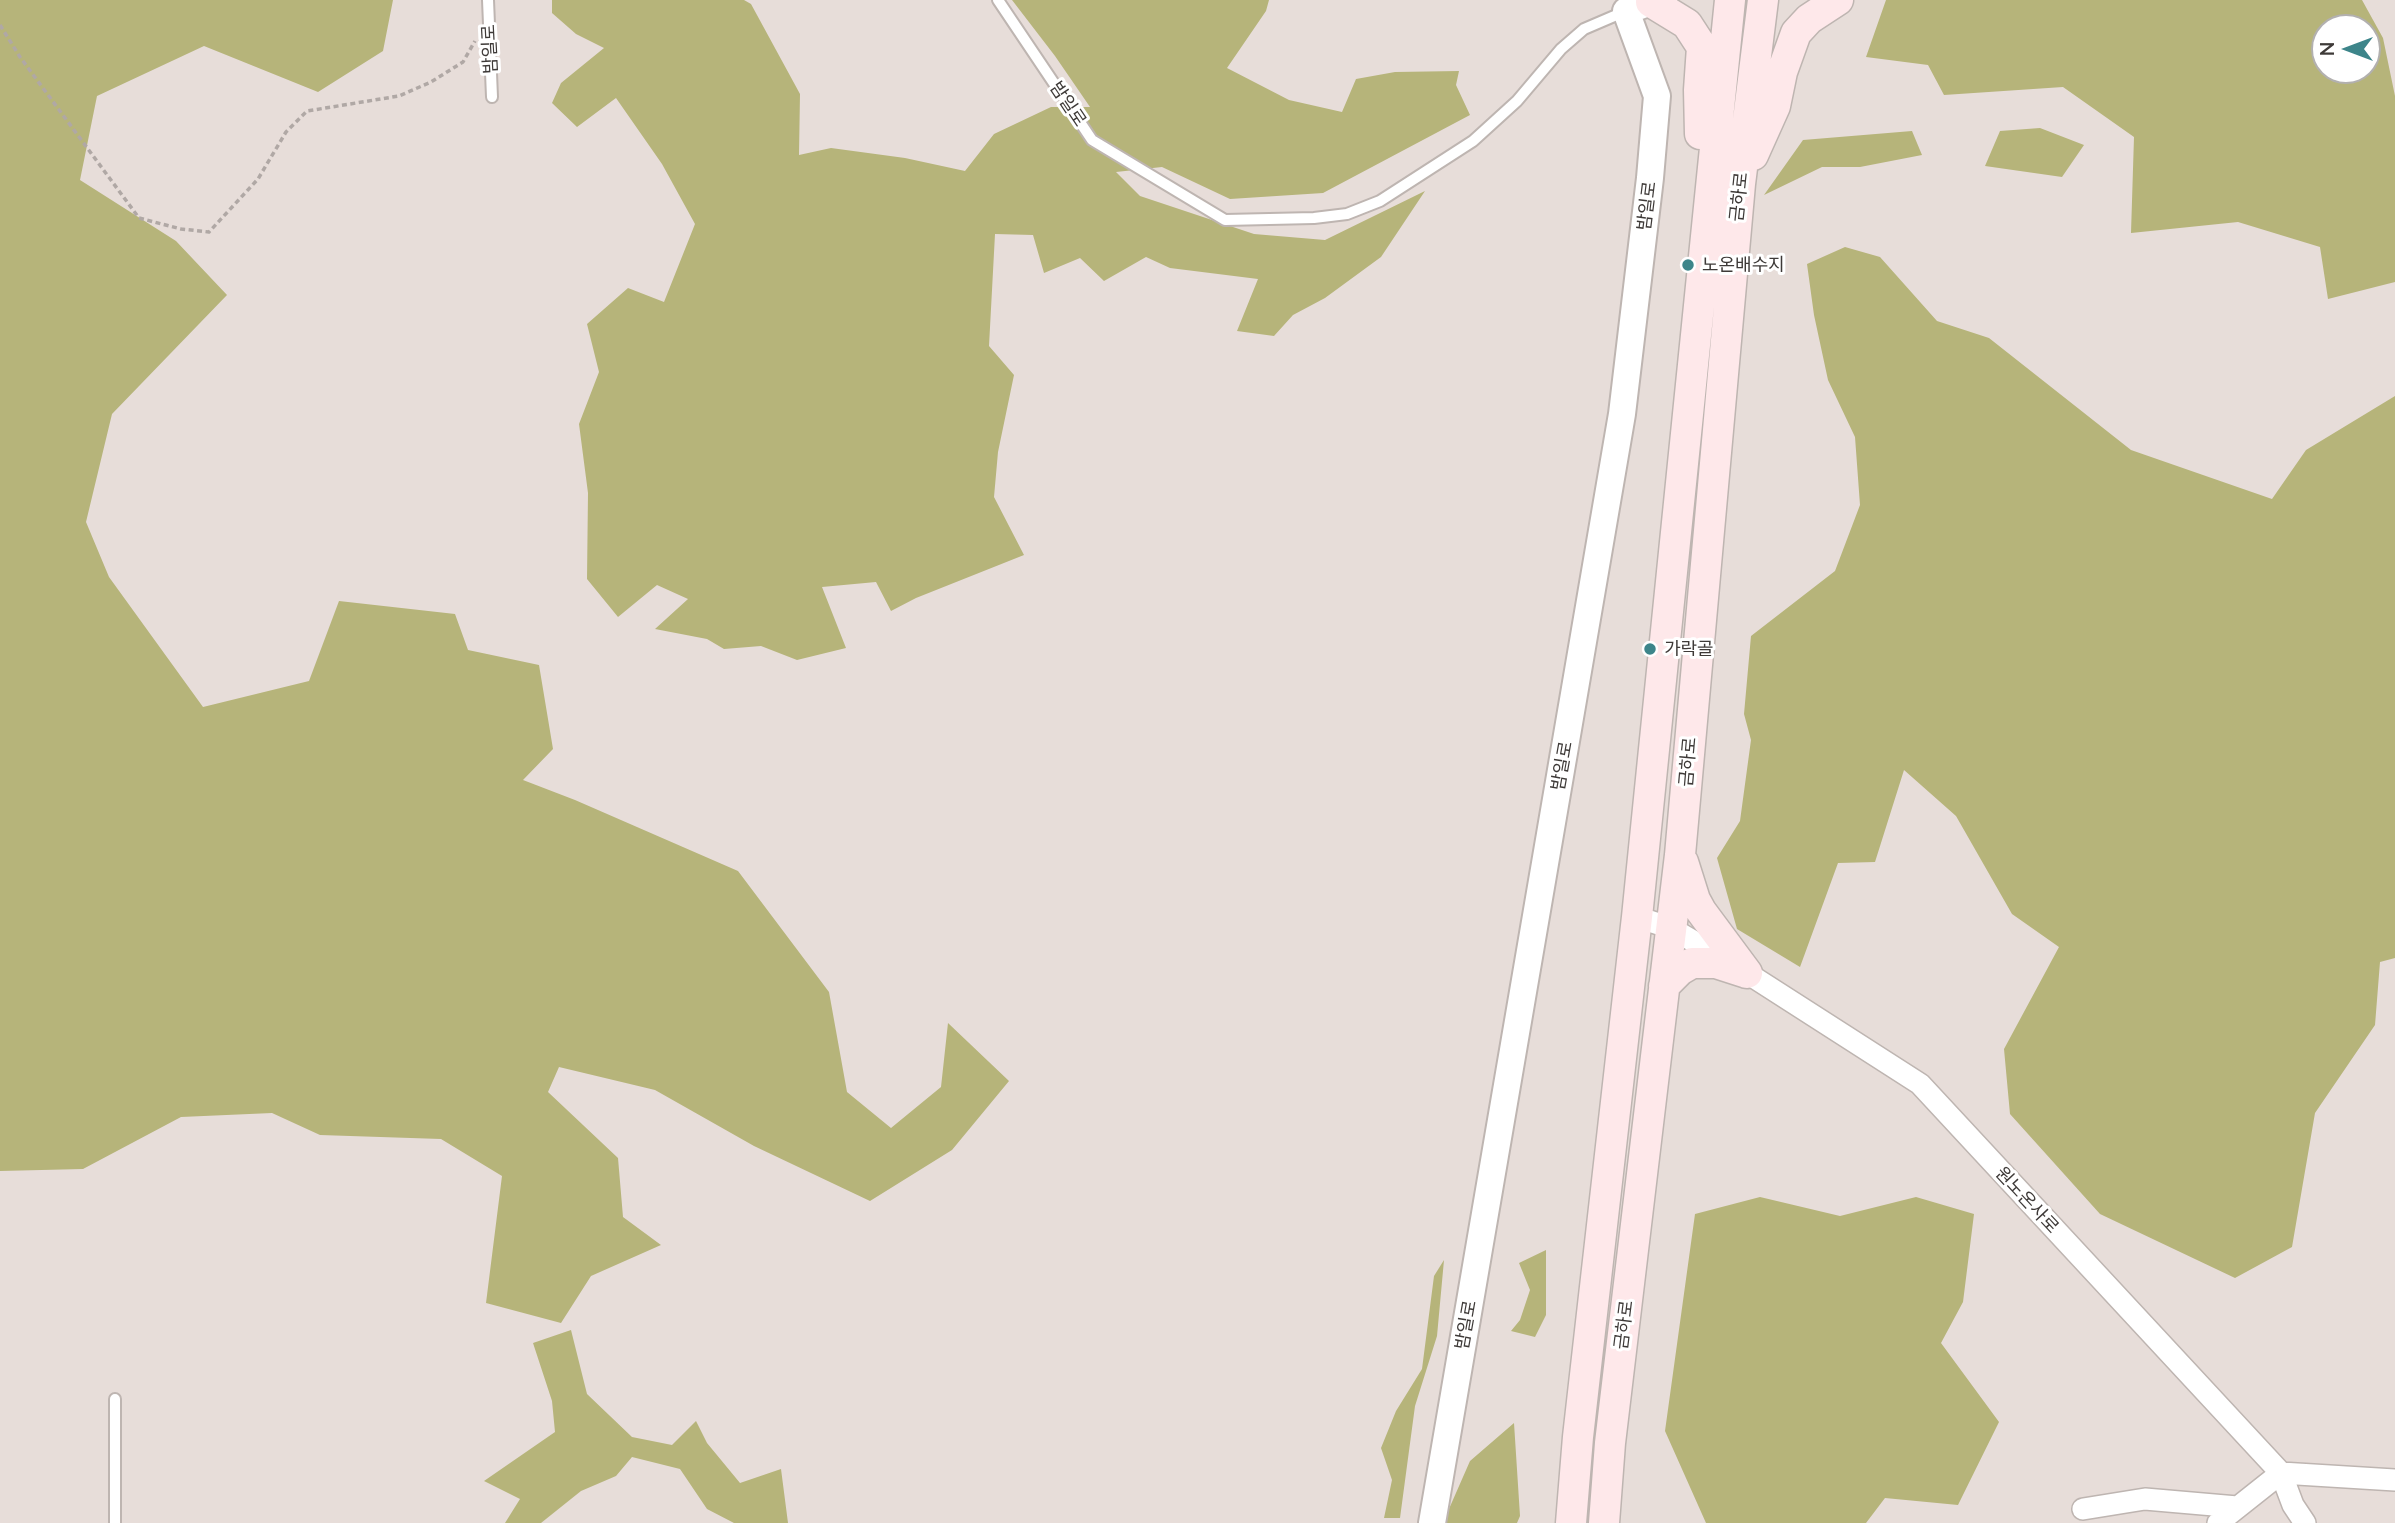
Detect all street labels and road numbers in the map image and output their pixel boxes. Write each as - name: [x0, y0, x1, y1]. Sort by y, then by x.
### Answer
- street label: 밤일로: [478, 24, 502, 74]
- street label: 밤일로: [1045, 77, 1091, 131]
- street label: 금하로: [1726, 171, 1752, 223]
- street label: 밤일로: [1633, 180, 1661, 232]
- street label: 금하로: [1675, 736, 1701, 788]
- street label: 밤일로: [1547, 740, 1577, 792]
- street label: 원노온사로: [1991, 1162, 2063, 1238]
- street label: 밤일로: [1451, 1299, 1481, 1351]
- street label: 금하로: [1610, 1299, 1638, 1351]

